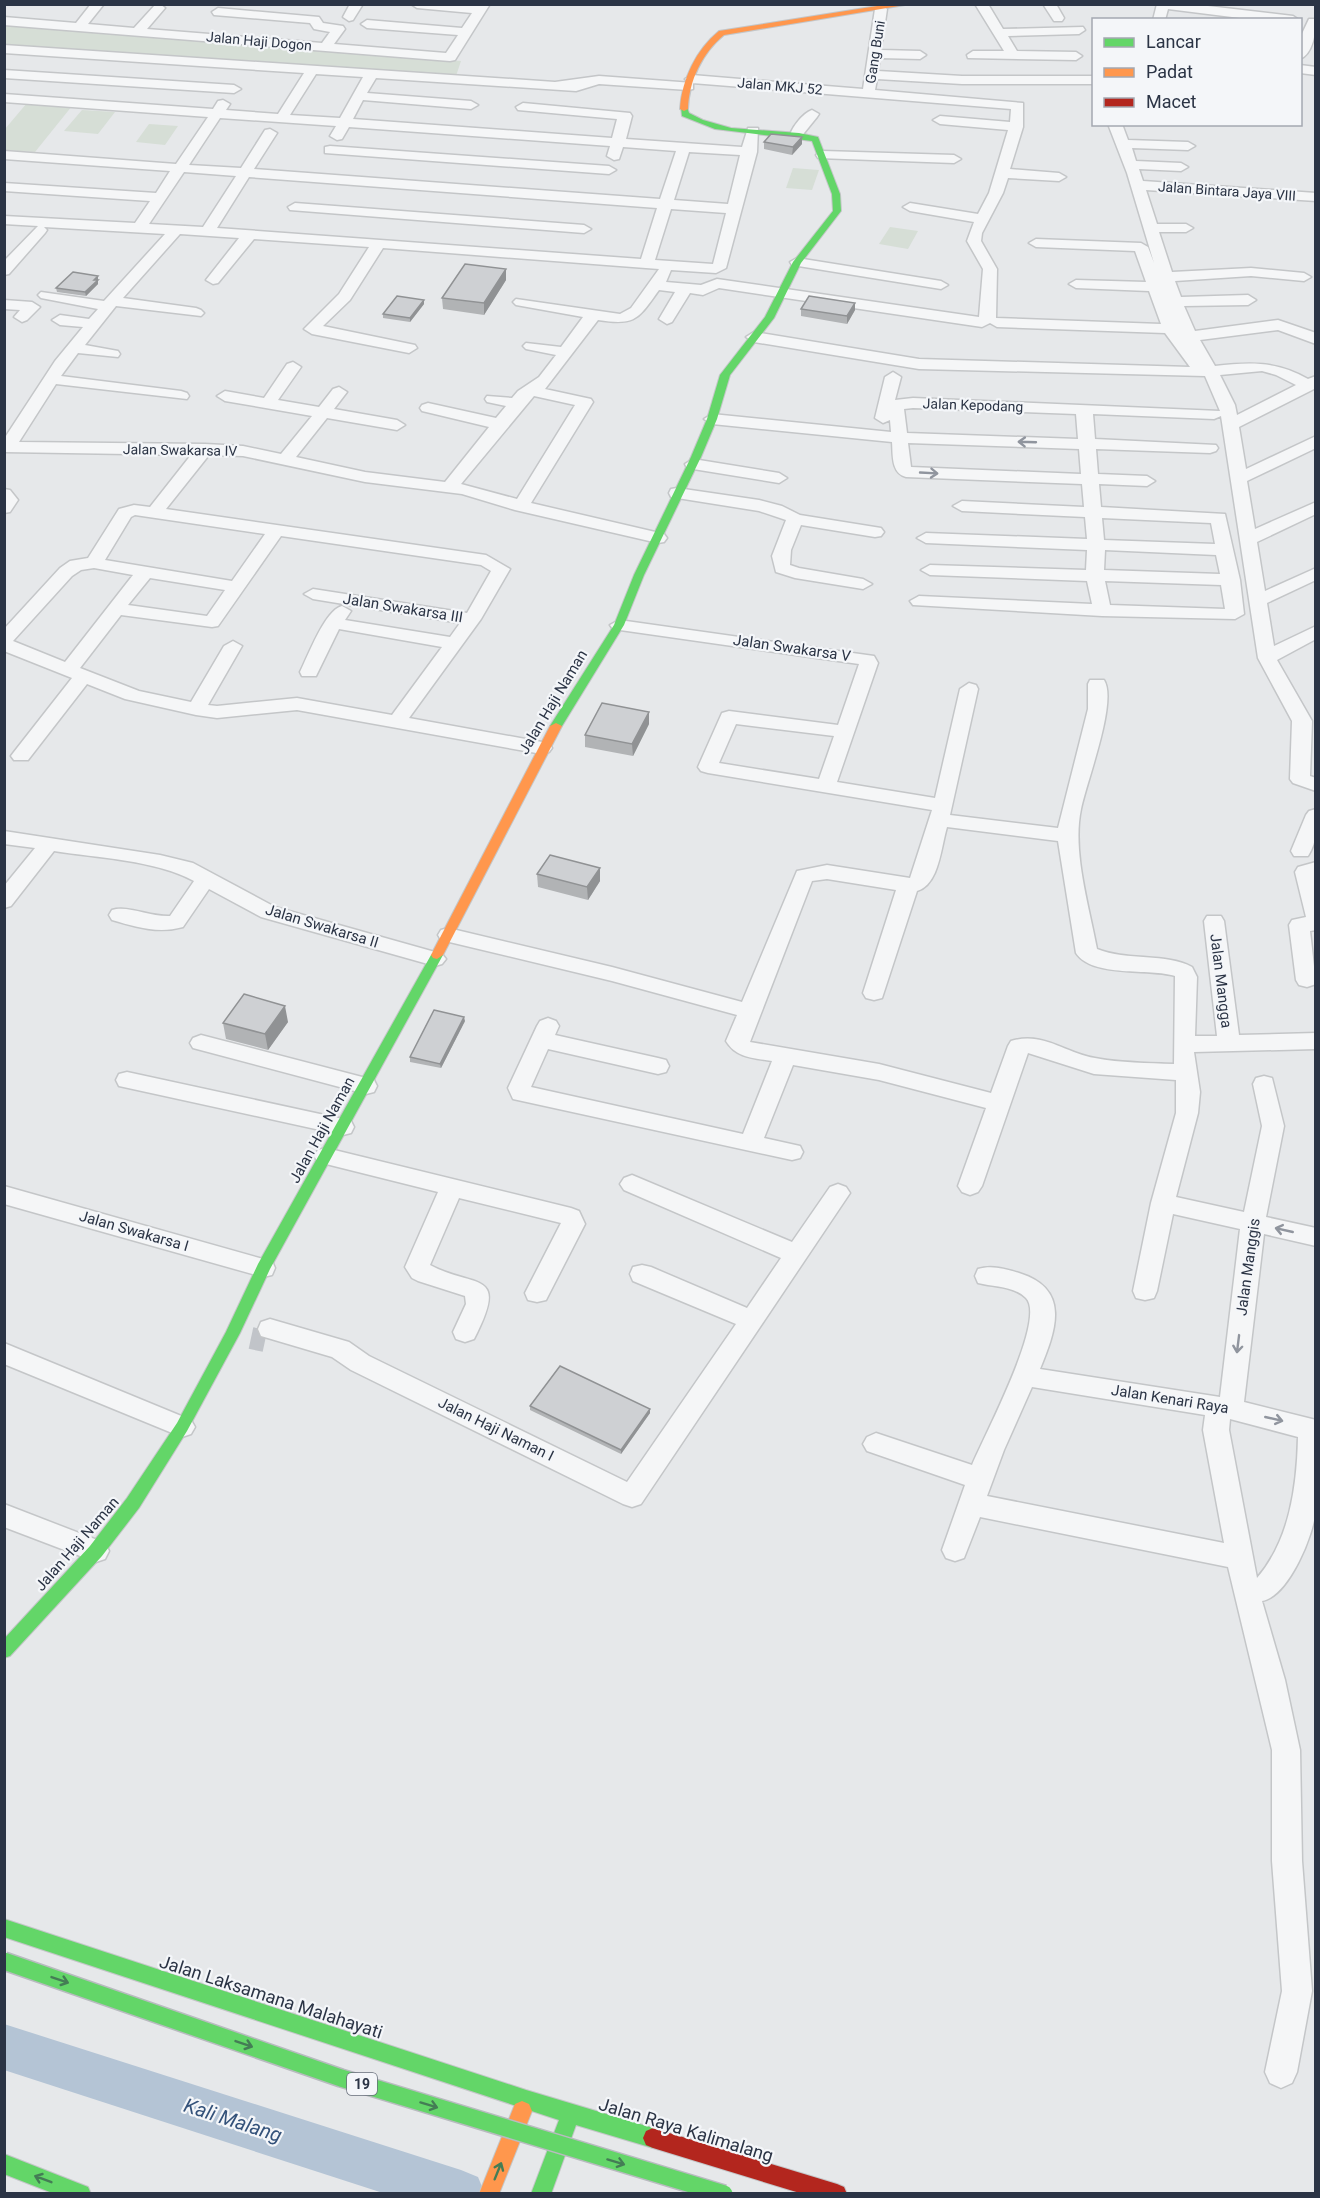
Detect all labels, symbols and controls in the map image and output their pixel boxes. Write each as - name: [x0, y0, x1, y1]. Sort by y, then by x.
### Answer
- legend: [1092, 18, 1302, 126]
- street label: Gang Buni: [862, 19, 888, 85]
- street label: Jalan Haji Dogon: [205, 28, 313, 54]
- text: Lancar: [1146, 31, 1201, 52]
- text: Padat: [1146, 61, 1193, 82]
- street label: Jalan MKJ 52: [737, 74, 823, 98]
- text: Macet: [1146, 91, 1196, 112]
- street label: Jalan Bintara Jaya VIII: [1157, 178, 1297, 204]
- street label: Jalan Kepodang: [922, 395, 1024, 415]
- one-way arrow: [1018, 436, 1038, 447]
- street label: Jalan Swakarsa IV: [123, 441, 237, 459]
- one-way arrow: [919, 467, 939, 478]
- street label: Jalan Swakarsa III: [342, 590, 464, 626]
- street label: Jalan Swakarsa V: [732, 631, 852, 665]
- street label: Jalan Haji Naman: [515, 647, 591, 757]
- street label: Jalan Swakarsa II: [263, 900, 381, 952]
- street label: Jalan Mangga: [1206, 933, 1236, 1029]
- street label: Jalan Haji Naman: [285, 1074, 359, 1186]
- street label: Jalan Swakarsa I: [77, 1207, 191, 1255]
- street label: Jalan Manggis: [1232, 1217, 1264, 1317]
- one-way arrow: [1275, 1224, 1295, 1235]
- one-way arrow: [1233, 1333, 1244, 1353]
- street label: Jalan Kenari Raya: [1110, 1381, 1230, 1417]
- street label: Jalan Haji Naman I: [435, 1393, 557, 1465]
- one-way arrow: [1263, 1414, 1283, 1425]
- street label: Jalan Haji Naman: [31, 1493, 123, 1595]
- street label: Jalan Laksamana Malahayati: [157, 1950, 385, 2043]
- one-way arrow: [50, 1976, 69, 1987]
- one-way arrow: [234, 2039, 253, 2050]
- road number: 19: [347, 2073, 377, 2095]
- water label: Kali Malang: [181, 2093, 285, 2147]
- street label: Jalan Raya Kalimalang: [596, 2093, 776, 2166]
- one-way arrow: [419, 2100, 438, 2111]
- one-way arrow: [606, 2157, 625, 2168]
- one-way arrow: [493, 2163, 504, 2181]
- one-way arrow: [34, 2172, 53, 2183]

